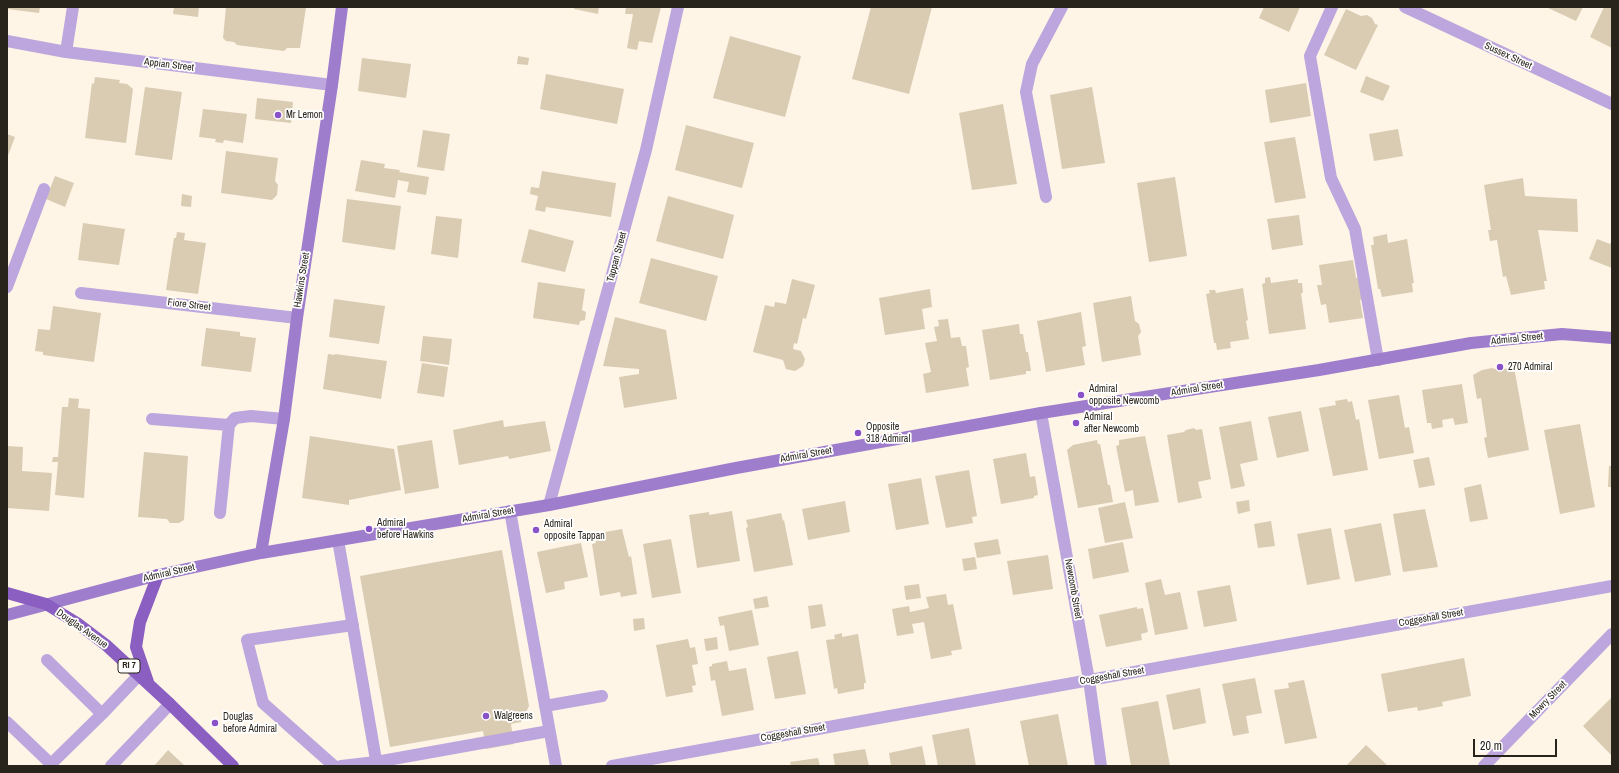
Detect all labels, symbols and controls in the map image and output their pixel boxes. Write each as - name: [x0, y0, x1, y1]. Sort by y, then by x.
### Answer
- street label: Sussex Street: [1482, 40, 1534, 72]
- street label: Appian Street: [143, 56, 195, 74]
- place label: Mr Lemon: [286, 109, 323, 121]
- marker: Mr Lemon: [273, 110, 283, 120]
- street label: Tappan Street: [605, 231, 629, 283]
- street label: Hawkins Street: [292, 252, 312, 308]
- street label: Fiore Street: [167, 296, 211, 314]
- street label: Admiral Street: [1490, 330, 1544, 348]
- place label: 270 Admiral: [1508, 361, 1552, 373]
- marker: 270 Admiral: [1495, 362, 1505, 372]
- street label: Admiral Street: [1170, 379, 1224, 399]
- place label: Admiral opposite Newcomb: [1089, 383, 1159, 406]
- marker: Admiral opposite Newcomb: [1076, 390, 1086, 400]
- place label: Admiral after Newcomb: [1084, 411, 1139, 434]
- marker: Admiral after Newcomb: [1071, 418, 1081, 428]
- place label: Opposite 318 Admiral: [866, 421, 910, 444]
- marker: Opposite 318 Admiral: [853, 428, 863, 438]
- street label: Admiral Street: [779, 445, 833, 465]
- street label: Admiral Street: [461, 505, 515, 525]
- place label: Admiral before Hawkins: [377, 517, 434, 540]
- place label: Admiral opposite Tappan: [544, 518, 605, 542]
- marker: Admiral before Hawkins: [364, 524, 374, 534]
- marker: Admiral opposite Tappan: [531, 525, 541, 535]
- street label: Newcomb Street: [1062, 558, 1084, 620]
- street label: Admiral Street: [142, 561, 196, 585]
- street label: Coggeshall Street: [1398, 606, 1464, 630]
- street label: Douglas Avenue: [54, 607, 110, 651]
- road number: RI 7: [118, 659, 140, 673]
- street label: Coggeshall Street: [1079, 664, 1145, 688]
- street label: Mowry Street: [1527, 678, 1569, 722]
- place label: Walgreens: [494, 710, 533, 722]
- place label: Douglas before Admiral: [223, 711, 277, 734]
- marker: Walgreens: [481, 711, 491, 721]
- marker: Douglas before Admiral: [210, 718, 220, 728]
- street label: Coggeshall Street: [760, 721, 826, 745]
- scale bar: [1475, 731, 1559, 757]
- text: 20 m: [1480, 738, 1502, 754]

